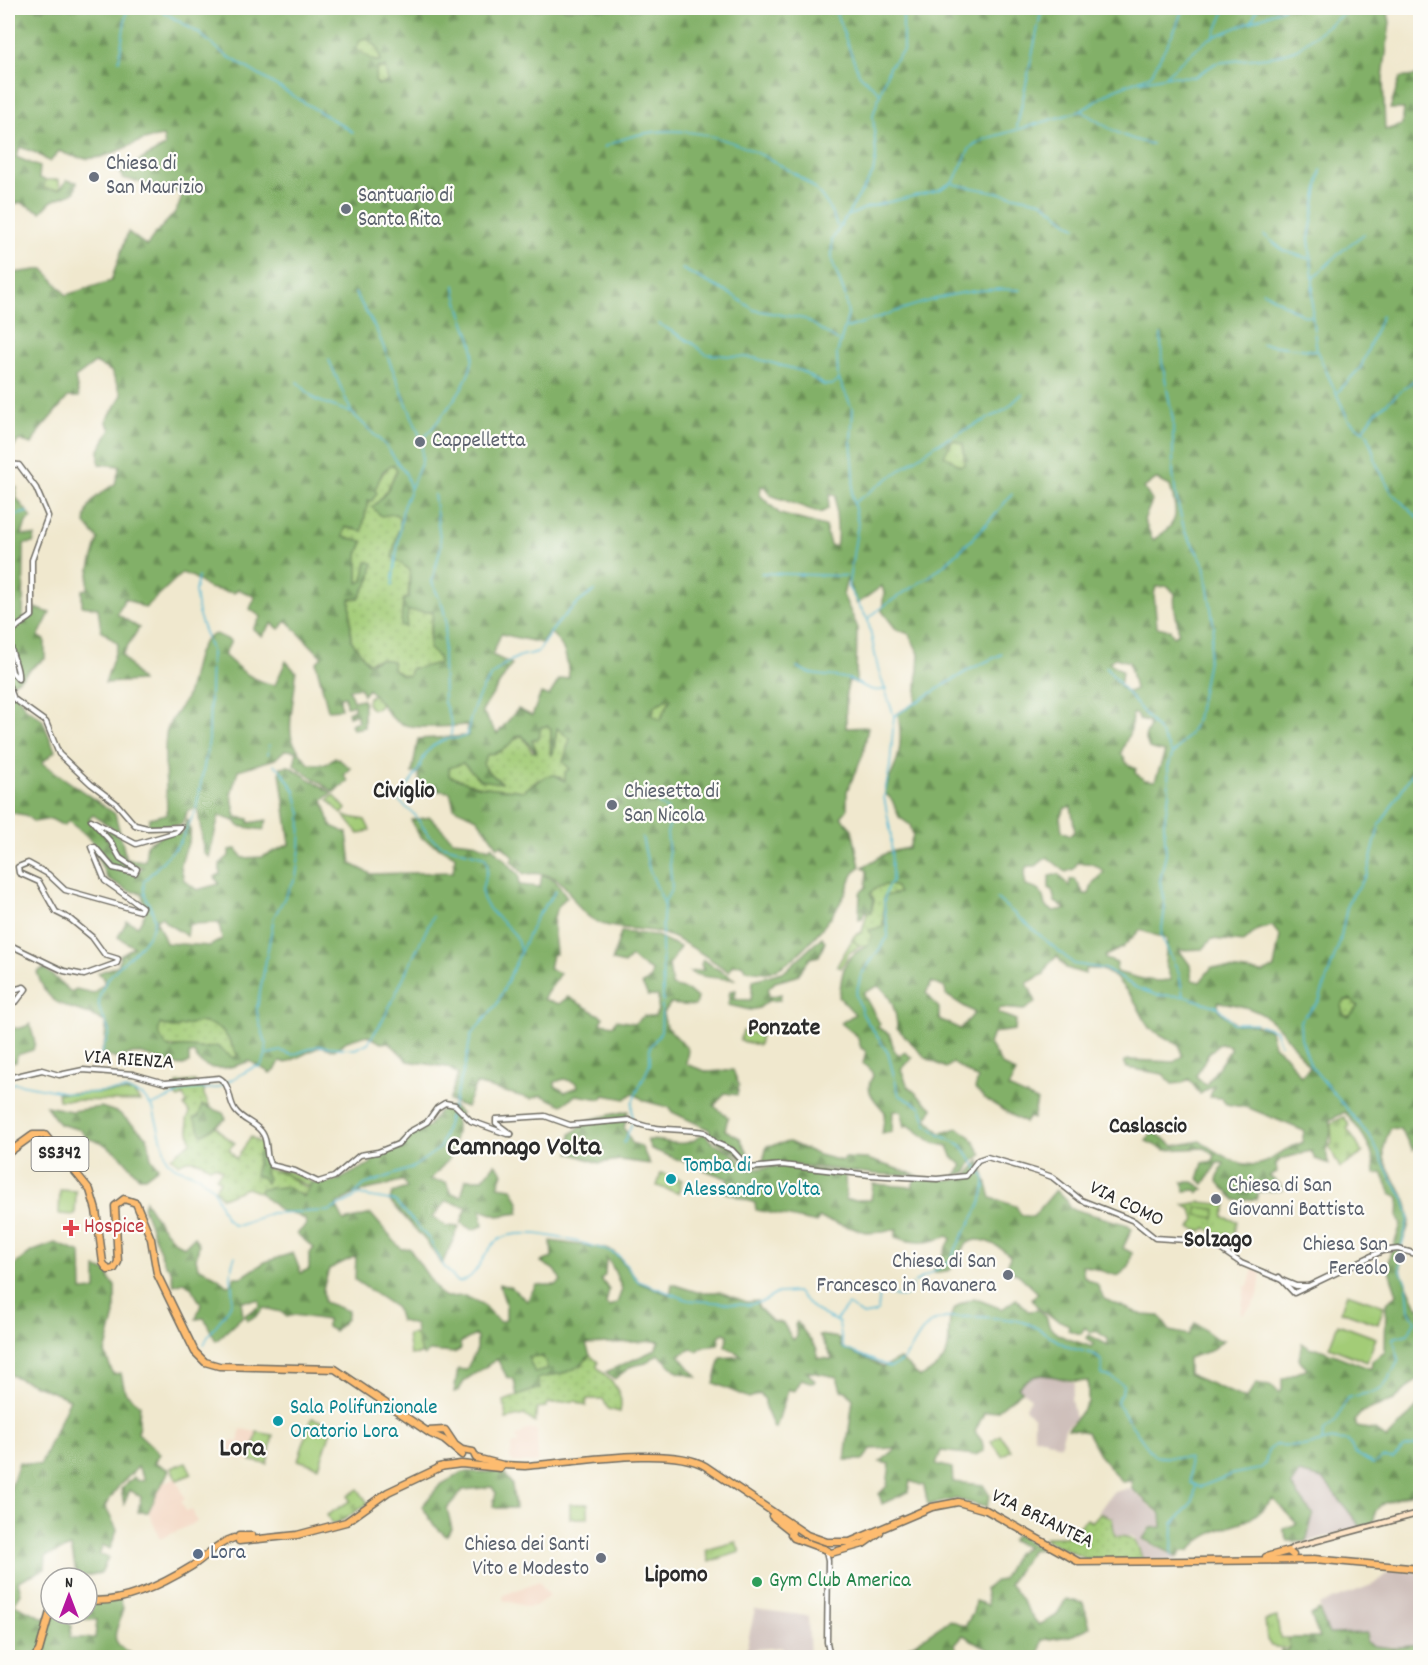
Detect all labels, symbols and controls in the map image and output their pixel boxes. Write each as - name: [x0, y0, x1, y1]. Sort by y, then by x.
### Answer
- place label: Chiesa di San Maurizio: [106, 150, 204, 204]
- marker: Chiesa di San Maurizio: [87, 170, 101, 184]
- place label: Santuario di Santa Rita: [358, 182, 453, 236]
- marker: Santuario di Santa Rita: [339, 202, 353, 216]
- place label: Cappelletta: [432, 427, 527, 457]
- marker: Cappelletta: [413, 435, 427, 449]
- district label: Civiglio: [373, 775, 435, 809]
- place label: Chiesetta di San Nicola: [624, 778, 719, 832]
- marker: Chiesetta di San Nicola: [605, 798, 619, 812]
- district label: Ponzate: [748, 1012, 821, 1046]
- street label: VIA RIENZA: [83, 1043, 175, 1079]
- district label: Caslascio: [1109, 1112, 1187, 1143]
- district label: Camnago Volta: [447, 1129, 602, 1168]
- road number: SS342: [32, 1137, 88, 1171]
- place label: Tomba di Alessandro Volta: [683, 1152, 821, 1206]
- marker: Tomba di Alessandro Volta: [664, 1172, 678, 1186]
- place label: Chiesa di San Giovanni Battista: [1228, 1172, 1365, 1226]
- street label: VIA COMO: [1084, 1174, 1168, 1236]
- marker: Chiesa di San Giovanni Battista: [1209, 1192, 1223, 1206]
- place label: Hospice: [84, 1213, 144, 1243]
- marker: Hospice: [62, 1219, 80, 1237]
- district label: Solzago: [1184, 1224, 1253, 1258]
- place label: Chiesa San Fereolo: [1303, 1231, 1388, 1285]
- place label: Chiesa di San Francesco in Ravanera: [817, 1248, 997, 1302]
- marker: Chiesa San Fereolo: [1393, 1251, 1407, 1265]
- marker: Chiesa di San Francesco in Ravanera: [1001, 1268, 1015, 1282]
- place label: Sala Polifunzionale Oratorio Lora: [290, 1394, 438, 1448]
- marker: Sala Polifunzionale Oratorio Lora: [271, 1414, 285, 1428]
- district label: Lora: [219, 1430, 266, 1469]
- street label: VIA BRIANTEA: [986, 1482, 1098, 1558]
- place label: Chiesa dei Santi Vito e Modesto: [464, 1531, 589, 1585]
- place label: Lora: [210, 1539, 247, 1569]
- marker: Lora: [191, 1547, 205, 1561]
- marker: Chiesa dei Santi Vito e Modesto: [594, 1551, 608, 1565]
- district label: Lipomo: [644, 1559, 708, 1593]
- north arrow: [39, 1566, 99, 1626]
- place label: Gym Club America: [769, 1567, 912, 1597]
- text: N: [65, 1572, 73, 1595]
- marker: Gym Club America: [750, 1575, 764, 1589]

